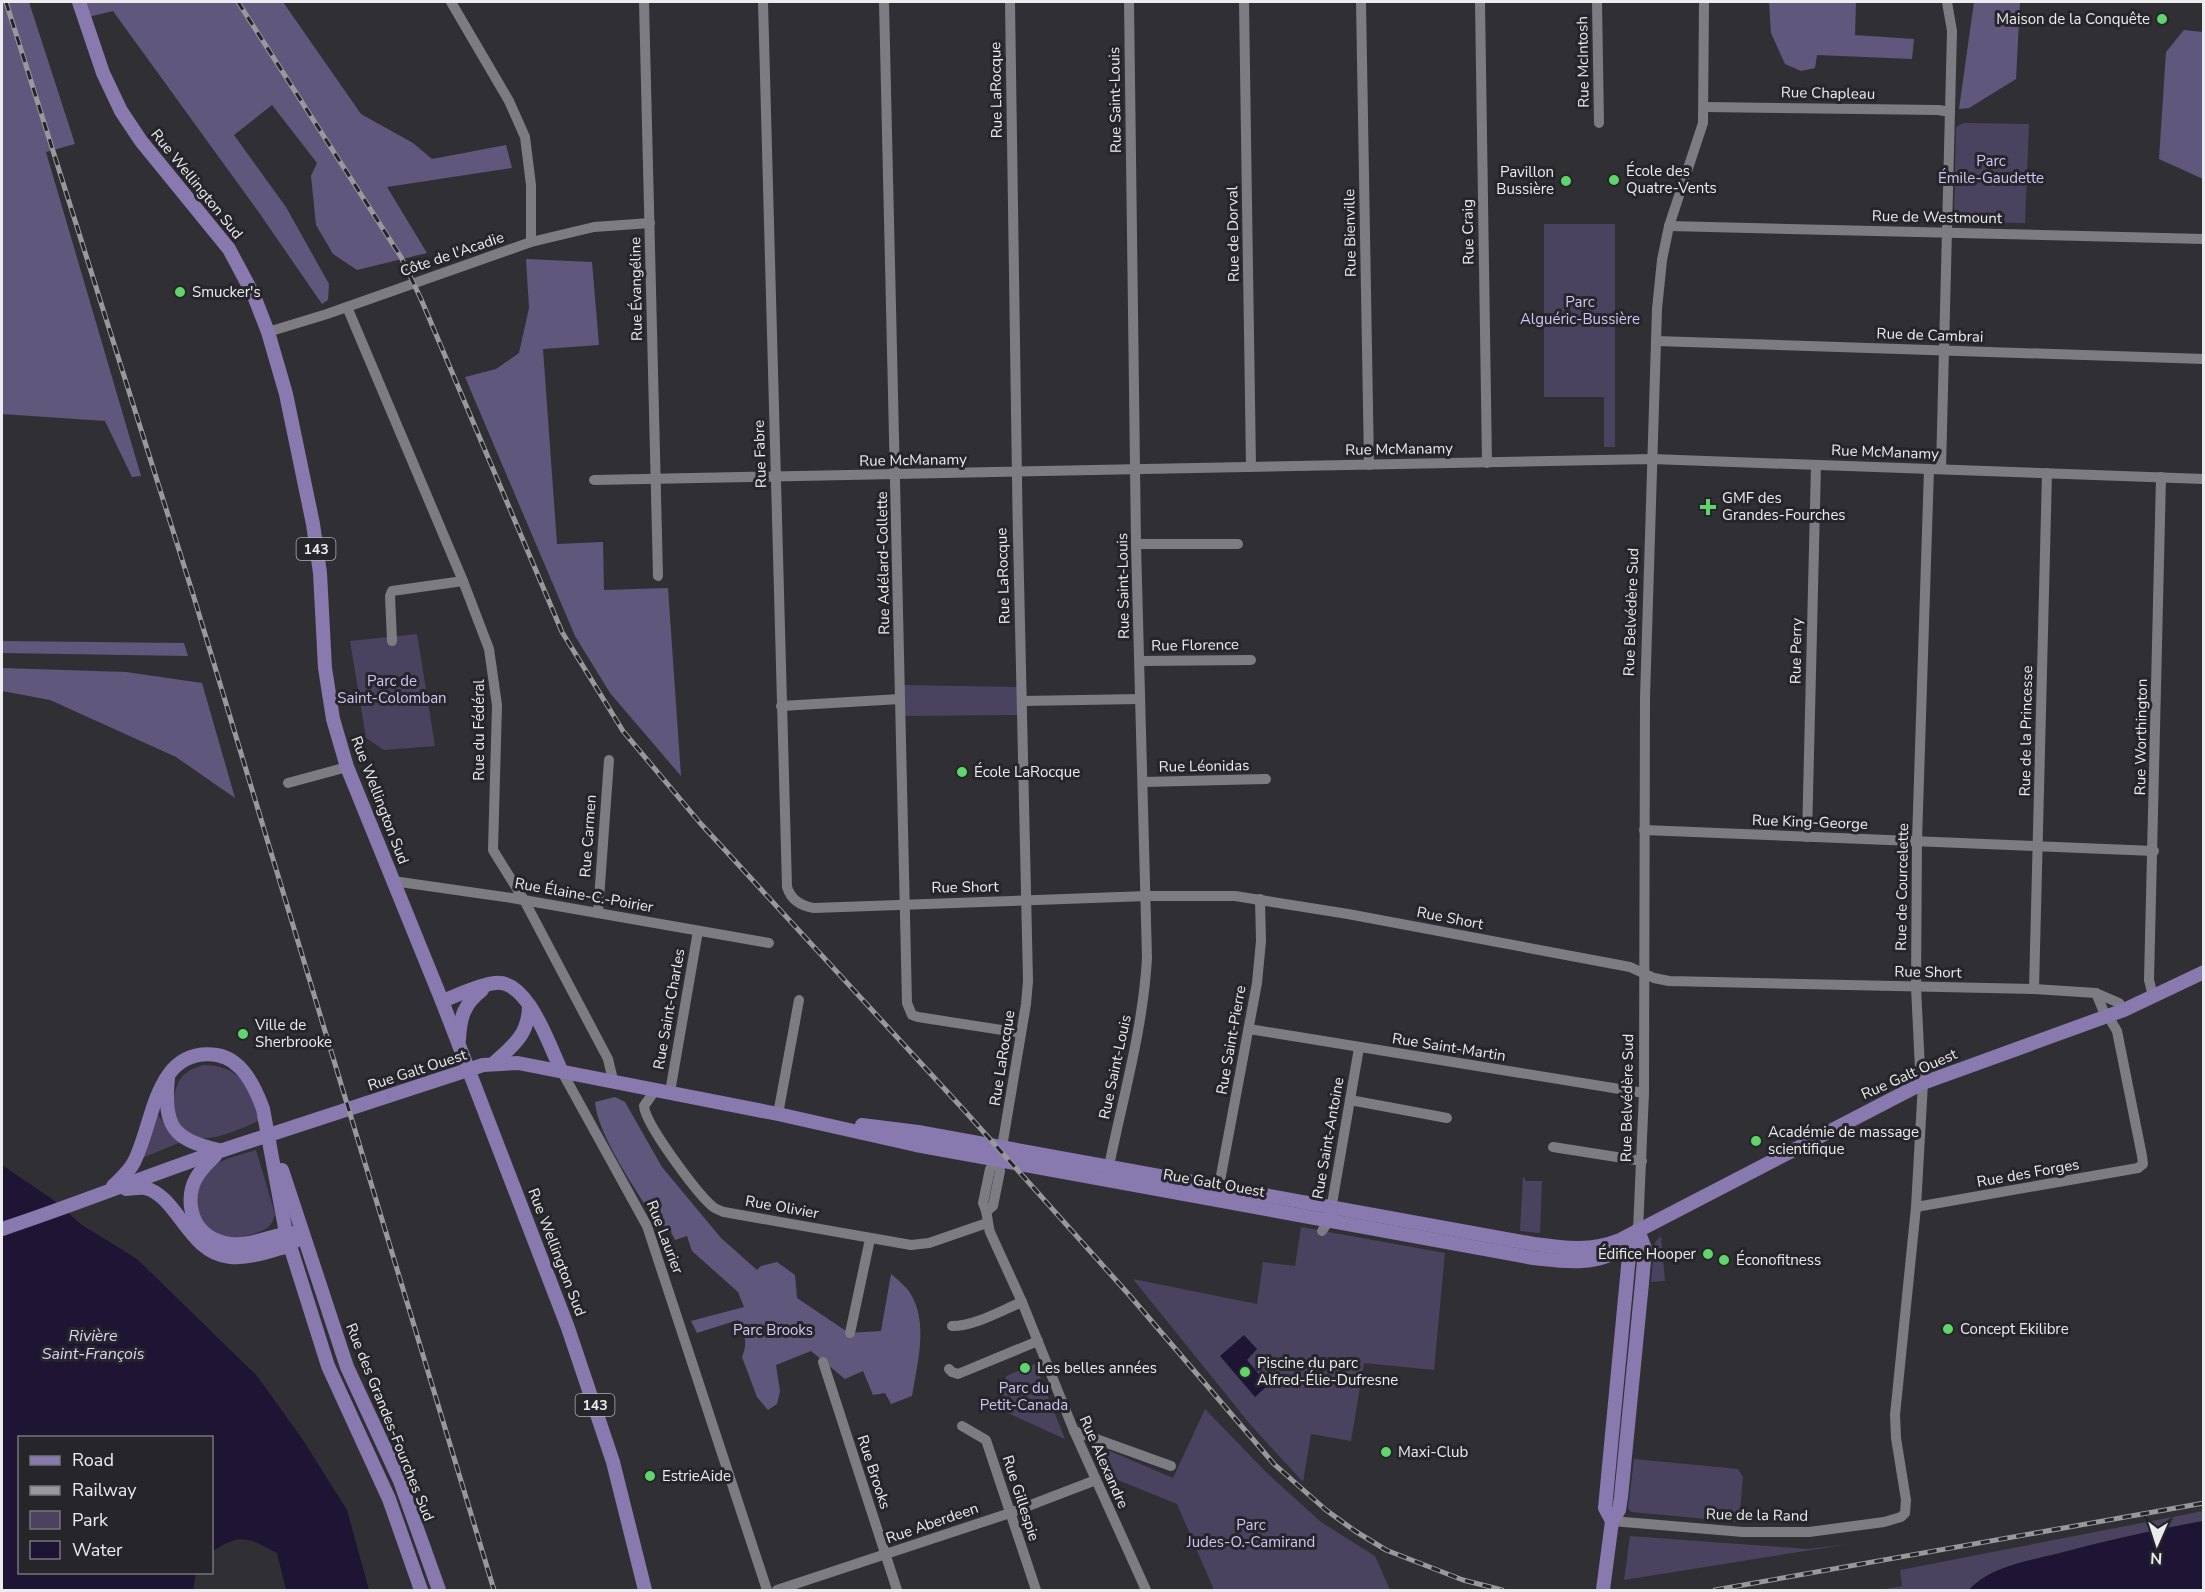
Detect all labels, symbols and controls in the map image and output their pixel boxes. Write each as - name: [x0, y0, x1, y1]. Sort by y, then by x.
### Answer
- place label: Maison de la Conquête: [1996, 9, 2150, 29]
- marker: Maison de la Conquête: [2155, 12, 2169, 26]
- street label: Rue McIntosh: [1572, 16, 1594, 108]
- street label: Rue LaRocque: [985, 42, 1007, 138]
- street label: Rue Saint-Louis: [1104, 47, 1126, 153]
- street label: Rue Chapleau: [1781, 82, 1875, 104]
- street label: Rue Wellington Sud: [146, 125, 248, 243]
- park label: Parc Émile-Gaudette: [1938, 151, 2044, 188]
- place label: École des Quatre-Vents: [1626, 161, 1717, 198]
- place label: Pavillon Bussière: [1496, 162, 1554, 199]
- marker: École des Quatre-Vents: [1607, 173, 1621, 187]
- marker: Pavillon Bussière: [1559, 174, 1573, 188]
- street label: Rue de Dorval: [1222, 185, 1244, 282]
- street label: Rue Bienville: [1339, 189, 1361, 277]
- street label: Rue Craig: [1457, 199, 1479, 265]
- street label: Rue de Westmount: [1872, 206, 2003, 228]
- street label: Côte de l'Acadie: [397, 227, 507, 281]
- street label: Rue Évangéline: [625, 237, 647, 341]
- place label: Smucker's: [192, 282, 261, 302]
- marker: Smucker's: [173, 285, 187, 299]
- park label: Parc Alguéric-Bussière: [1520, 292, 1640, 329]
- street label: Rue de Cambrai: [1876, 323, 1984, 347]
- street label: Rue Fabre: [749, 420, 771, 488]
- street label: Rue McManamy: [1345, 438, 1453, 460]
- street label: Rue McManamy: [1831, 440, 1939, 464]
- street label: Rue McManamy: [859, 449, 967, 471]
- place label: GMF des Grandes-Fourches: [1722, 488, 1846, 525]
- street label: Rue Adélard-Collette: [872, 491, 894, 635]
- marker: GMF des Grandes-Fourches: [1699, 498, 1717, 516]
- street label: Rue LaRocque: [991, 527, 1015, 625]
- street label: Rue Saint-Louis: [1112, 533, 1134, 639]
- road number: 143: [296, 538, 336, 560]
- street label: Rue Belvédère Sud: [1619, 547, 1643, 677]
- street label: Rue Perry: [1785, 617, 1807, 684]
- street label: Rue Florence: [1151, 634, 1239, 656]
- street label: Rue de la Princesse: [2015, 665, 2037, 797]
- park label: Parc de Saint-Colomban: [337, 671, 447, 708]
- street label: Rue du Fédéral: [469, 679, 489, 781]
- street label: Rue Worthington: [2130, 679, 2152, 795]
- street label: Rue Wellington Sud: [346, 733, 414, 867]
- street label: Rue Léonidas: [1159, 755, 1249, 777]
- place label: École LaRocque: [974, 762, 1080, 782]
- marker: École LaRocque: [955, 765, 969, 779]
- street label: Rue Carmen: [575, 794, 601, 878]
- street label: Rue King-George: [1752, 810, 1868, 834]
- street label: Rue de Courcelette: [1891, 823, 1913, 951]
- street label: Rue Élaine-C.-Poirier: [513, 873, 656, 917]
- street label: Rue Short: [931, 876, 1000, 898]
- street label: Rue Short: [1415, 902, 1486, 934]
- street label: Rue Saint-Charles: [649, 947, 689, 1071]
- street label: Rue Short: [1894, 961, 1963, 983]
- street label: Rue Saint-Pierre: [1212, 984, 1250, 1096]
- street label: Rue LaRocque: [985, 1009, 1019, 1107]
- street label: Rue Saint-Louis: [1094, 1013, 1136, 1121]
- place label: Ville de Sherbrooke: [254, 1015, 332, 1052]
- marker: Ville de Sherbrooke: [236, 1027, 250, 1041]
- street label: Rue Saint-Martin: [1391, 1028, 1507, 1066]
- street label: Rue Belvédère Sud: [1616, 1034, 1638, 1162]
- street label: Rue Galt Ouest: [365, 1044, 470, 1095]
- street label: Rue Galt Ouest: [1858, 1044, 1961, 1104]
- street label: Rue Saint-Antoine: [1307, 1075, 1349, 1201]
- place label: Académie de massage scientifique: [1768, 1122, 1919, 1159]
- marker: Académie de massage scientifique: [1749, 1134, 1763, 1148]
- street label: Rue des Forges: [1975, 1154, 2081, 1192]
- street label: Rue Galt Ouest: [1162, 1164, 1267, 1202]
- street label: Rue Wellington Sud: [523, 1185, 591, 1319]
- street label: Rue Olivier: [744, 1191, 821, 1223]
- street label: Rue Laurier: [642, 1197, 688, 1277]
- place label: Édifice Hooper: [1598, 1244, 1697, 1264]
- marker: Édifice Hooper: [1701, 1247, 1715, 1261]
- place label: Éconofitness: [1736, 1250, 1821, 1270]
- marker: Éconofitness: [1717, 1253, 1731, 1267]
- place label: Concept Ekilibre: [1960, 1319, 2069, 1339]
- street label: Rue des Grandes-Fourches Sud: [341, 1320, 439, 1524]
- park label: Parc Brooks: [733, 1320, 813, 1340]
- marker: Concept Ekilibre: [1941, 1322, 1955, 1336]
- water label: Rivière Saint-François: [42, 1325, 145, 1365]
- place label: Piscine du parc Alfred-Élie-Dufresne: [1257, 1353, 1398, 1390]
- place label: Les belles années: [1037, 1358, 1157, 1378]
- marker: Les belles années: [1018, 1361, 1032, 1375]
- marker: Piscine du parc Alfred-Élie-Dufresne: [1238, 1365, 1252, 1379]
- park label: Parc du Petit-Canada: [980, 1378, 1068, 1415]
- road number: 143: [576, 1394, 614, 1416]
- street label: Rue Alexandre: [1075, 1412, 1133, 1512]
- street label: Rue Brooks: [853, 1432, 895, 1512]
- legend: [18, 1436, 213, 1574]
- place label: Maxi-Club: [1398, 1442, 1468, 1462]
- marker: Maxi-Club: [1379, 1445, 1393, 1459]
- text: Road: [72, 1448, 114, 1472]
- street label: Rue Gillespie: [998, 1453, 1044, 1543]
- place label: EstrieAide: [662, 1466, 731, 1486]
- marker: EstrieAide: [643, 1469, 657, 1483]
- text: Railway: [72, 1478, 137, 1502]
- street label: Rue Aberdeen: [883, 1498, 981, 1548]
- street label: Rue de la Rand: [1706, 1504, 1808, 1526]
- text: Park: [72, 1508, 109, 1532]
- north arrow: [2127, 1514, 2187, 1574]
- park label: Parc Judes-O.-Camirand: [1186, 1515, 1315, 1552]
- text: Water: [72, 1538, 123, 1562]
- text: N: [2150, 1547, 2163, 1569]

